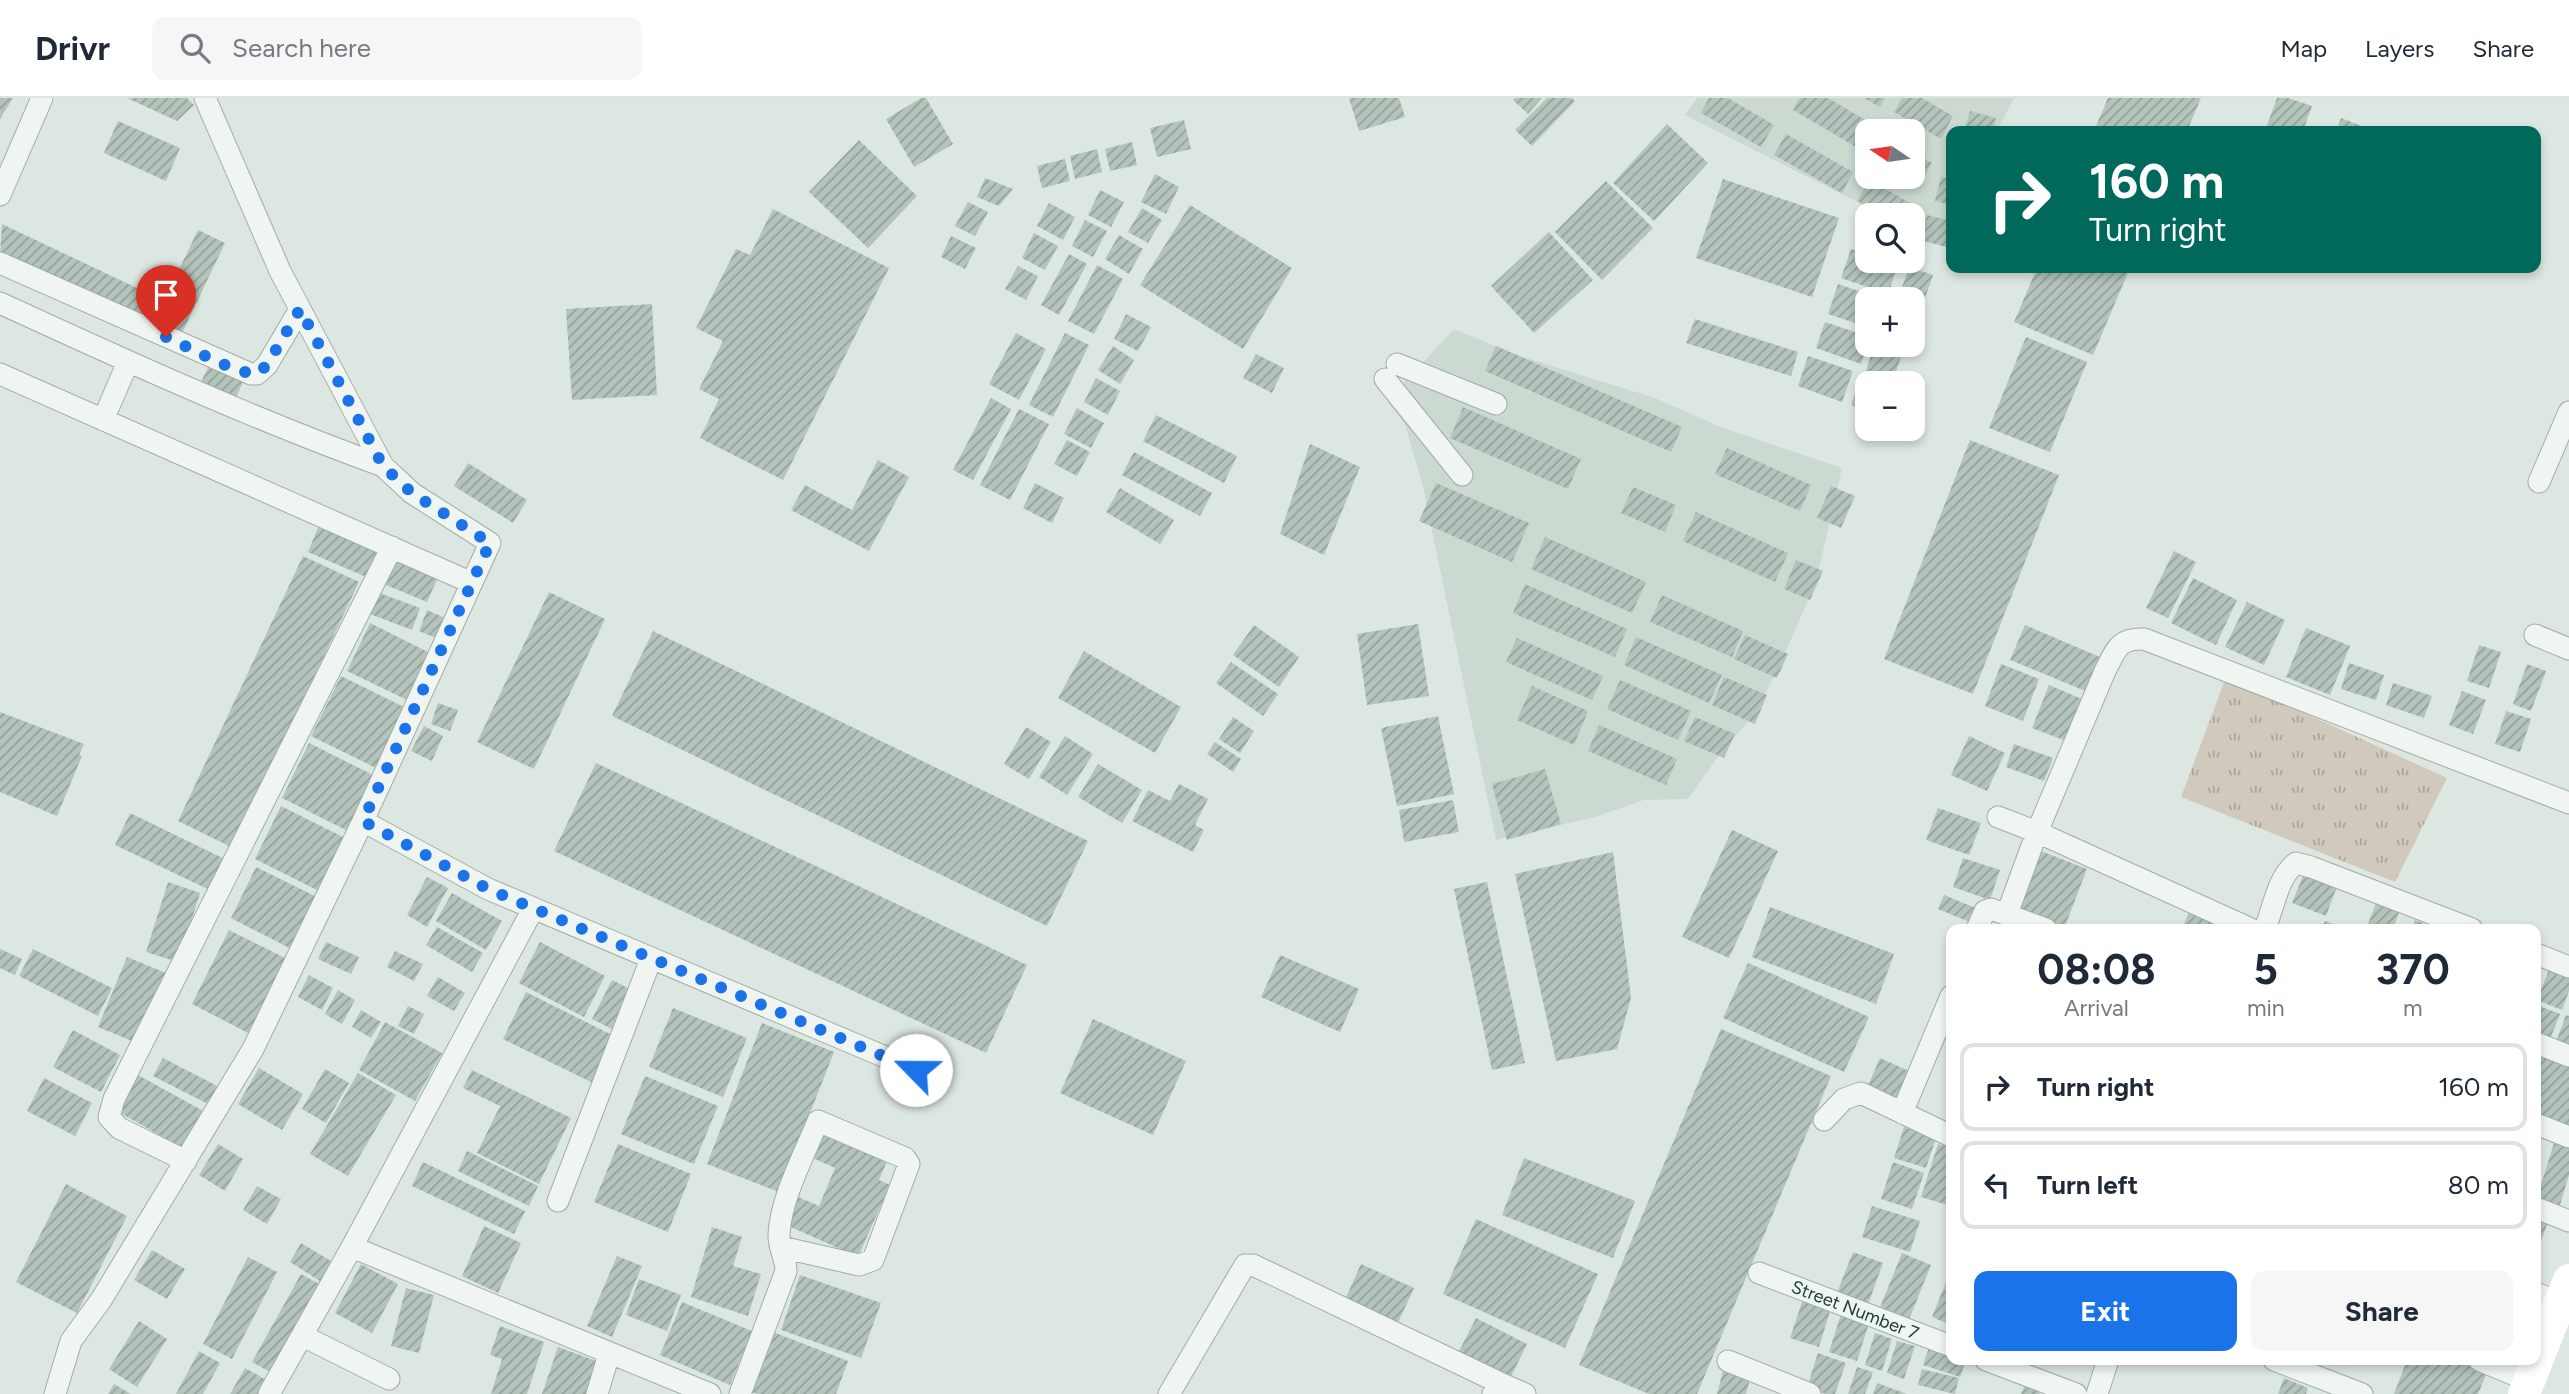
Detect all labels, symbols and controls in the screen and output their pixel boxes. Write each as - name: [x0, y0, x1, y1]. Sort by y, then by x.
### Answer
- search box: [152, 17, 642, 80]
- text: Drivr: [35, 29, 110, 68]
- icon: search: [176, 29, 214, 67]
- text: Search here: [232, 32, 371, 64]
- text: Map: [2280, 34, 2327, 63]
- text: Layers: [2365, 34, 2434, 63]
- text: Share: [2472, 34, 2534, 63]
- north arrow: [1855, 119, 1925, 189]
- map controls: [1855, 119, 1925, 441]
- text: 160 m: [2089, 151, 2224, 210]
- icon: right: [1974, 154, 2065, 245]
- button: search: [1855, 203, 1925, 273]
- text: Turn right: [2089, 211, 2227, 249]
- pin: [136, 265, 196, 337]
- icon: arrive: [147, 276, 185, 314]
- button: +: [1855, 287, 1925, 357]
- button: −: [1855, 371, 1925, 441]
- text: 08:08: [2037, 944, 2156, 995]
- text: 5: [2254, 944, 2278, 995]
- text: 370: [2376, 944, 2450, 995]
- text: Arrival: [2064, 994, 2129, 1022]
- text: min: [2247, 994, 2285, 1022]
- text: m: [2403, 994, 2423, 1022]
- position arrow: [879, 1033, 953, 1107]
- icon: right: [1978, 1068, 2016, 1106]
- text: Turn right: [2037, 1071, 2154, 1103]
- text: 160 m: [2438, 1071, 2509, 1103]
- icon: left: [1978, 1166, 2016, 1204]
- text: Turn left: [2037, 1169, 2138, 1201]
- text: 80 m: [2448, 1169, 2509, 1201]
- button: Exit: [1974, 1271, 2237, 1351]
- button: Share: [2251, 1271, 2513, 1351]
- street label: Street Number 7: [1788, 1276, 1922, 1345]

